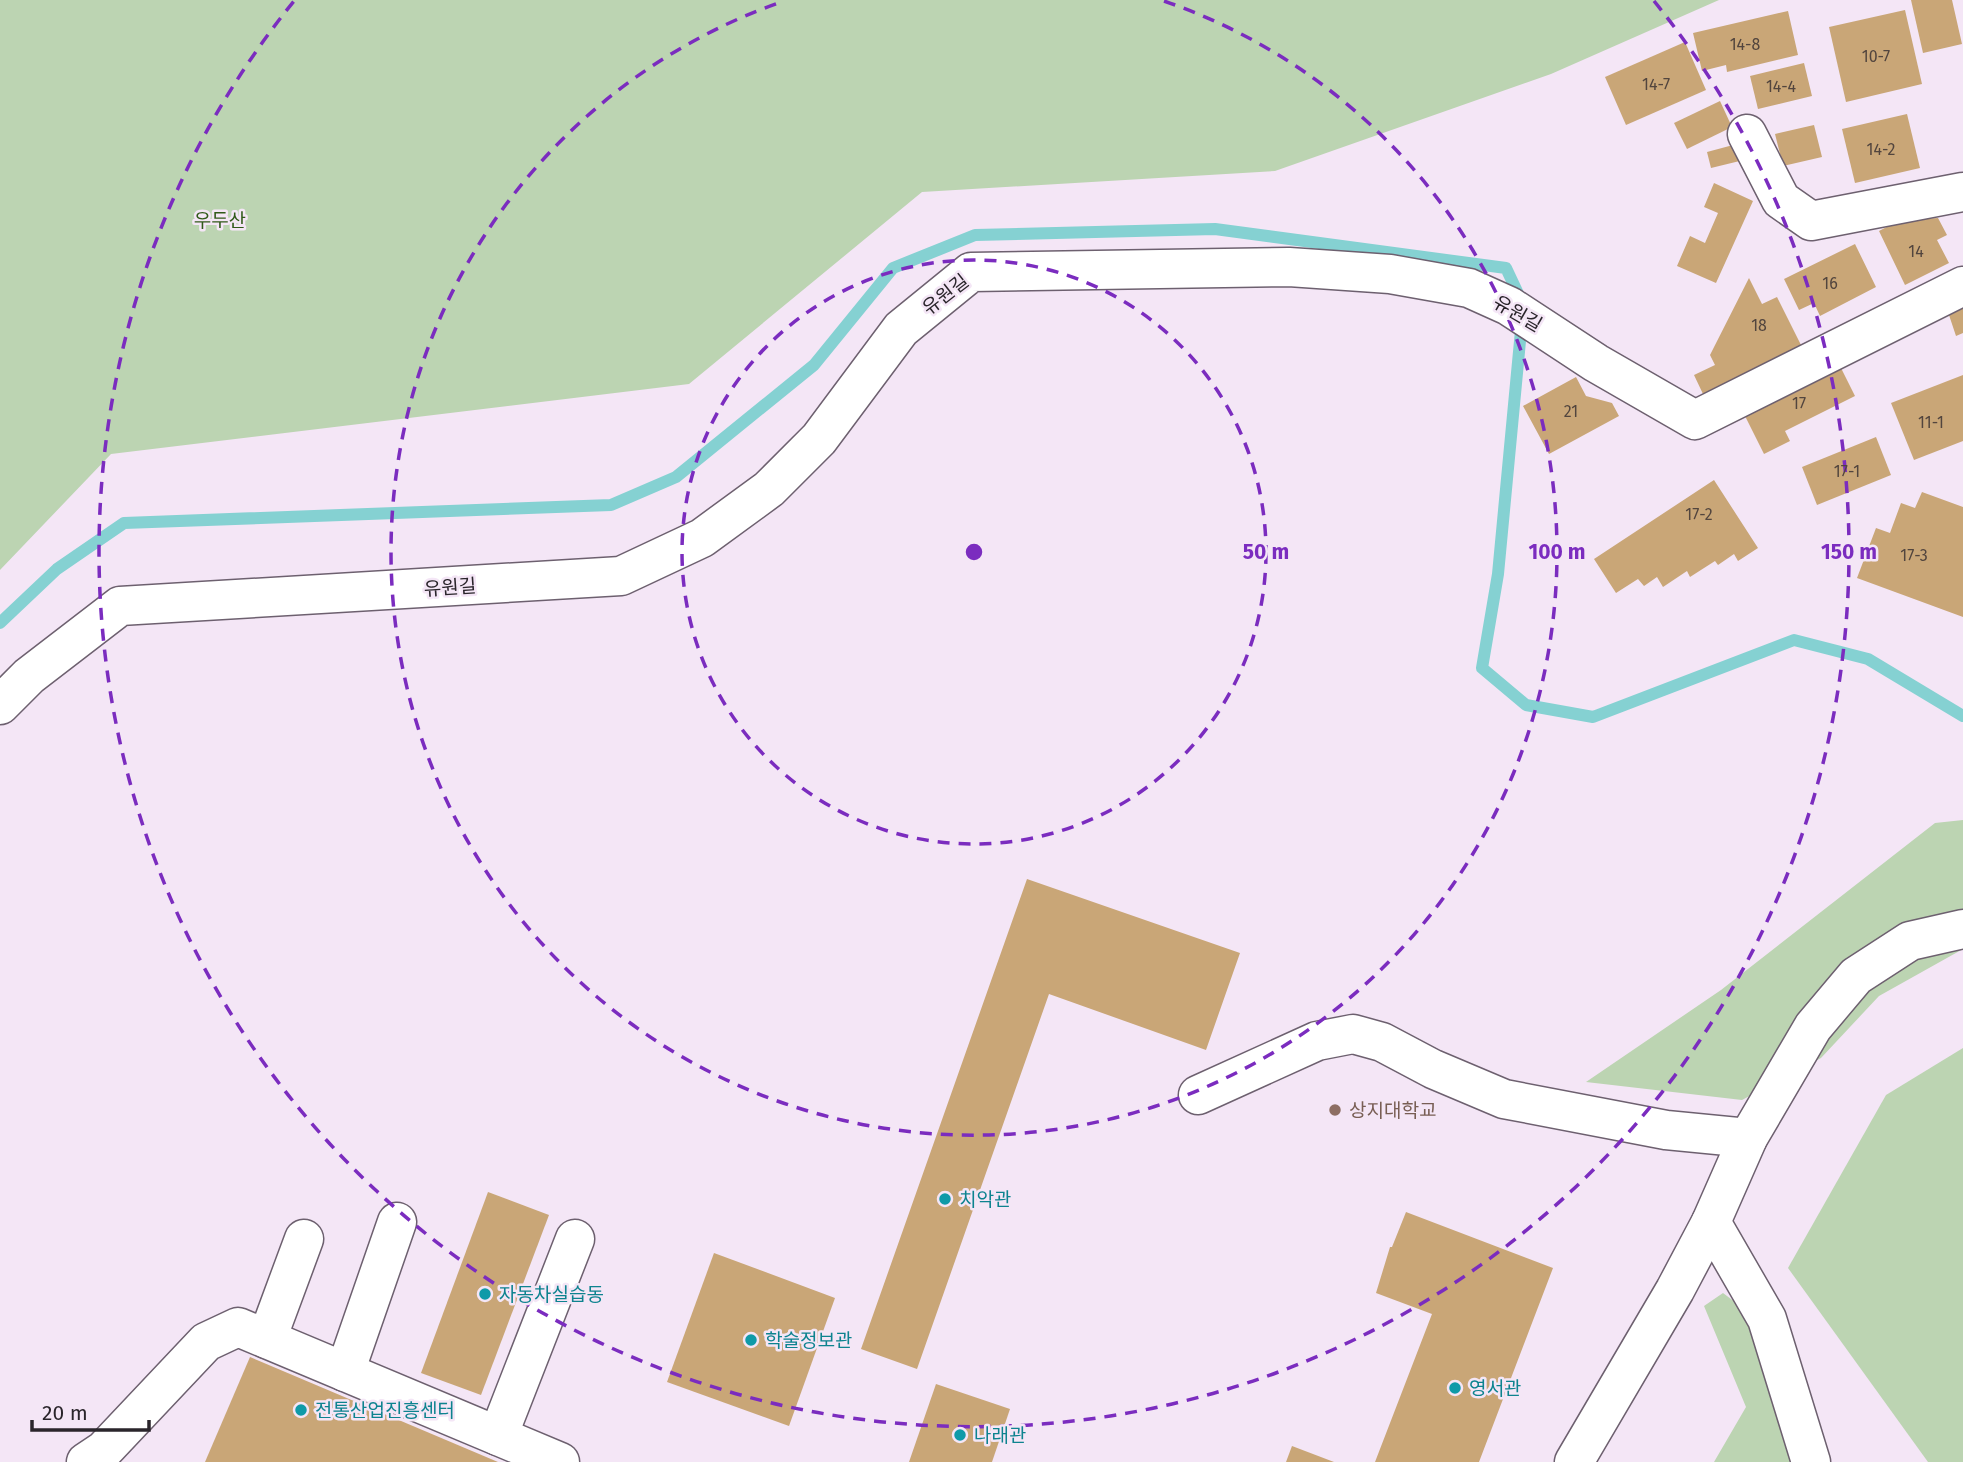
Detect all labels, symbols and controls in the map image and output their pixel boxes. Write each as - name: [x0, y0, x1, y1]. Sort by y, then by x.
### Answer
- house number: 14-8: [1730, 35, 1761, 54]
- house number: 10-7: [1862, 47, 1890, 66]
- house number: 14-7: [1642, 75, 1670, 94]
- house number: 14-4: [1766, 77, 1797, 96]
- house number: 14-2: [1867, 140, 1895, 159]
- park label: 우두산: [194, 209, 246, 232]
- house number: 14: [1908, 242, 1924, 261]
- street label: 유원길: [918, 269, 973, 320]
- house number: 16: [1822, 274, 1838, 293]
- street label: 유원길: [1489, 290, 1546, 337]
- house number: 18: [1751, 316, 1767, 335]
- house number: 17: [1792, 394, 1806, 413]
- house number: 21: [1564, 402, 1578, 421]
- house number: 11-1: [1918, 413, 1944, 432]
- house number: 17-1: [1834, 462, 1860, 481]
- house number: 17-2: [1685, 505, 1713, 524]
- text: 50 m: [1243, 539, 1289, 565]
- text: 100 m: [1528, 539, 1586, 565]
- text: 150 m: [1821, 539, 1877, 565]
- centre of rings: [962, 540, 986, 564]
- house number: 17-3: [1900, 546, 1928, 565]
- street label: 유원길: [423, 574, 477, 601]
- place label: 상지대학교: [1349, 1099, 1436, 1122]
- marker: 상지대학교: [1327, 1102, 1343, 1118]
- place label: 치악관: [959, 1188, 1011, 1211]
- marker: 치악관: [937, 1191, 953, 1207]
- place label: 자동차실습동: [499, 1283, 604, 1306]
- marker: 자동차실습동: [477, 1286, 493, 1302]
- place label: 학술정보관: [765, 1329, 852, 1352]
- marker: 학술정보관: [743, 1332, 759, 1348]
- place label: 영서관: [1469, 1377, 1521, 1400]
- marker: 영서관: [1447, 1380, 1463, 1396]
- scale bar: [32, 1388, 149, 1432]
- place label: 전통산업진흥센터: [315, 1399, 455, 1422]
- text: 20 m: [42, 1400, 88, 1426]
- marker: 전통산업진흥센터: [293, 1402, 309, 1418]
- place label: 나래관: [974, 1424, 1026, 1447]
- marker: 나래관: [952, 1427, 968, 1443]

